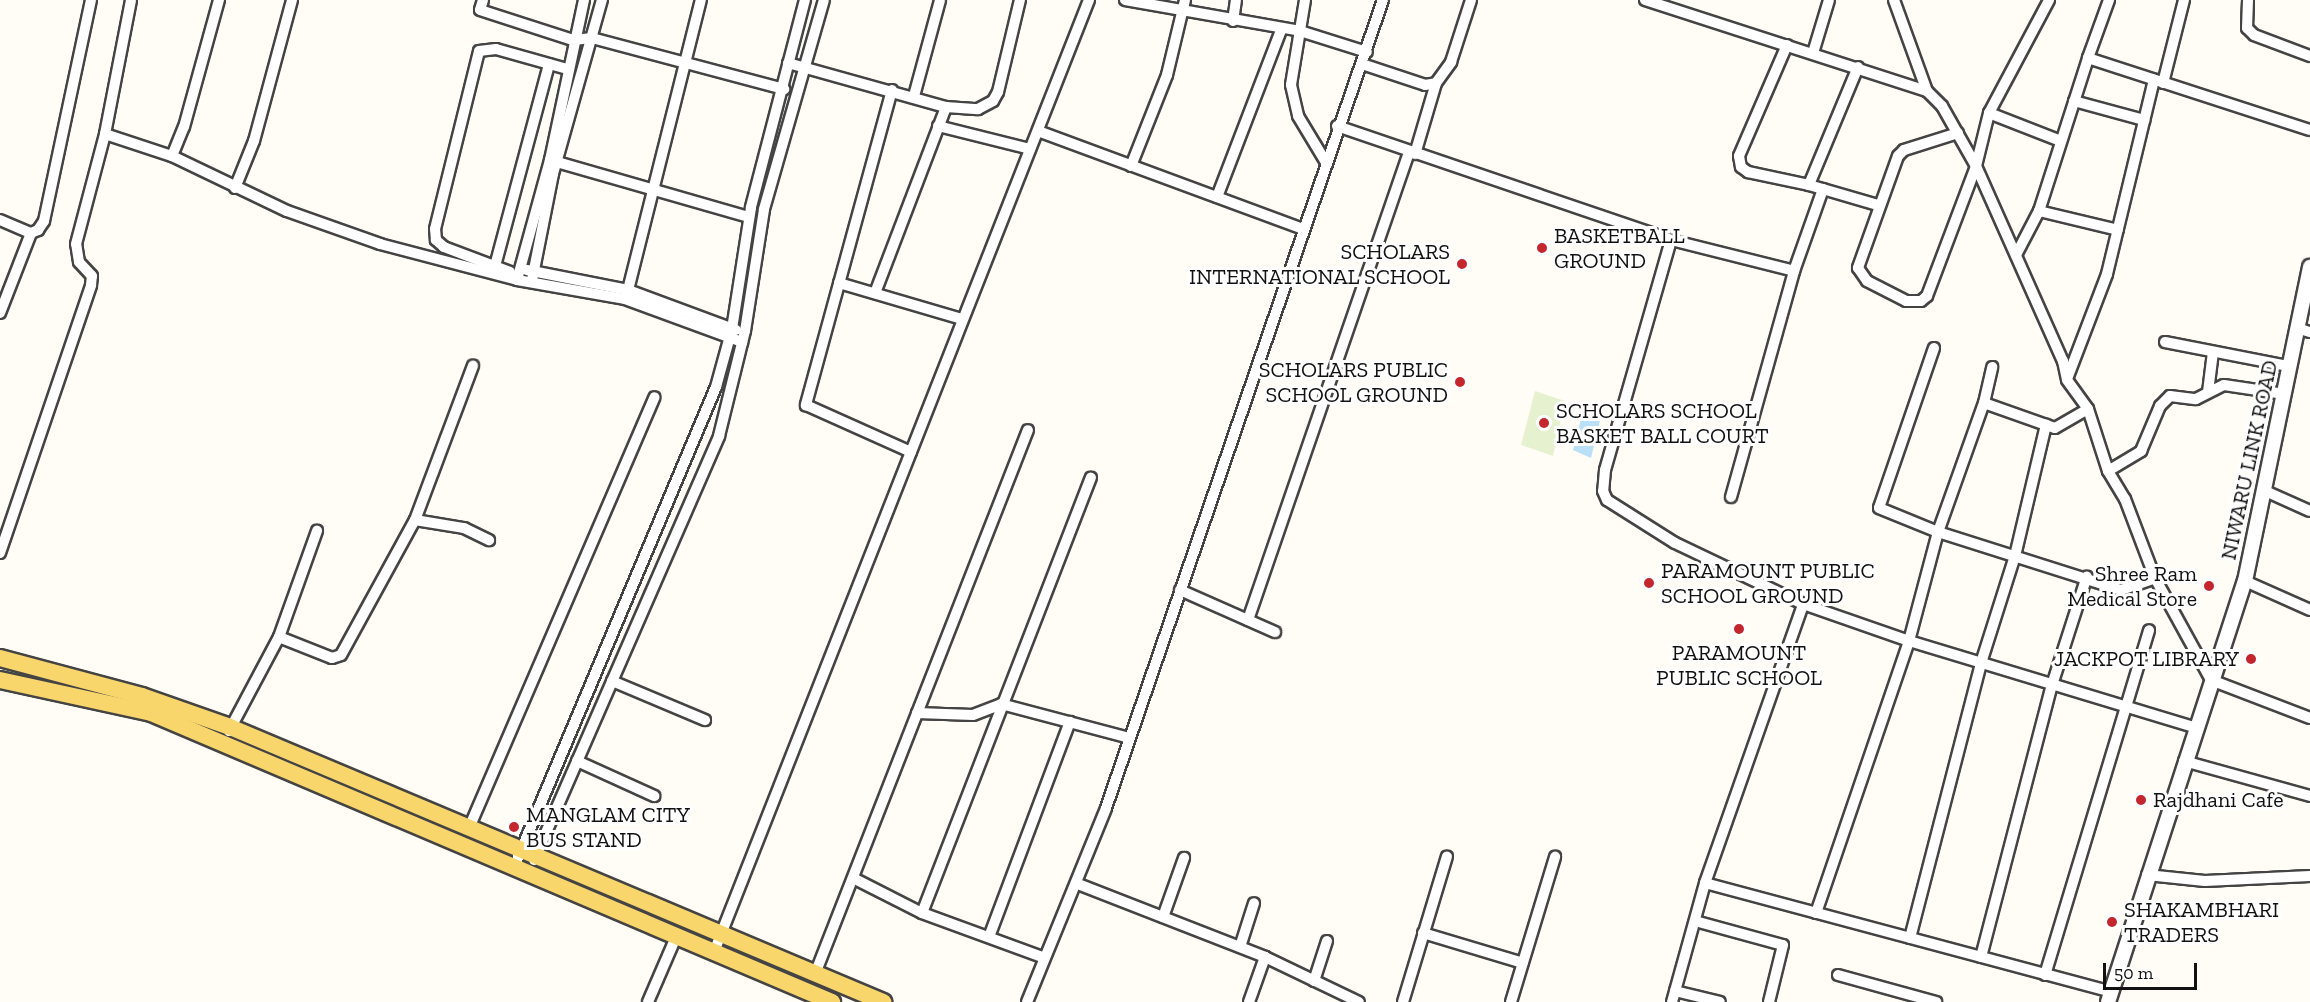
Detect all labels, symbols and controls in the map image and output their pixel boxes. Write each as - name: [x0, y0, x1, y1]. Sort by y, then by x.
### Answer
- place label: BASKETBALL GROUND: [1554, 222, 1685, 274]
- place label: SCHOLARS INTERNATIONAL SCHOOL: [1188, 238, 1450, 290]
- marker: BASKETBALL GROUND: [1535, 241, 1549, 255]
- marker: SCHOLARS INTERNATIONAL SCHOOL: [1455, 257, 1469, 271]
- place label: SCHOLARS PUBLIC SCHOOL GROUND: [1259, 356, 1448, 408]
- street label: NIWARU LINK ROAD: [2215, 358, 2283, 562]
- marker: SCHOLARS PUBLIC SCHOOL GROUND: [1453, 375, 1467, 389]
- place label: SCHOLARS SCHOOL BASKET BALL COURT: [1556, 397, 1770, 448]
- marker: SCHOLARS SCHOOL BASKET BALL COURT: [1537, 416, 1551, 430]
- place label: PARAMOUNT PUBLIC SCHOOL GROUND: [1661, 557, 1875, 608]
- place label: Shree Ram Medical Store: [2067, 560, 2197, 612]
- marker: PARAMOUNT PUBLIC SCHOOL GROUND: [1642, 576, 1656, 590]
- marker: Shree Ram Medical Store: [2202, 579, 2216, 593]
- marker: PARAMOUNT PUBLIC SCHOOL: [1732, 622, 1746, 636]
- place label: PARAMOUNT PUBLIC SCHOOL: [1656, 639, 1822, 690]
- place label: JACKPOT LIBRARY: [2054, 646, 2239, 672]
- marker: JACKPOT LIBRARY: [2244, 652, 2258, 666]
- place label: Rajdhani Cafe: [2153, 787, 2284, 813]
- marker: Rajdhani Cafe: [2134, 793, 2148, 807]
- place label: MANGLAM CITY BUS STAND: [526, 801, 690, 852]
- marker: MANGLAM CITY BUS STAND: [507, 820, 521, 834]
- place label: SHAKAMBHARI TRADERS: [2124, 896, 2279, 948]
- marker: SHAKAMBHARI TRADERS: [2105, 915, 2119, 929]
- scale bar: [2106, 951, 2200, 989]
- text: 50 m: [2114, 962, 2153, 984]

